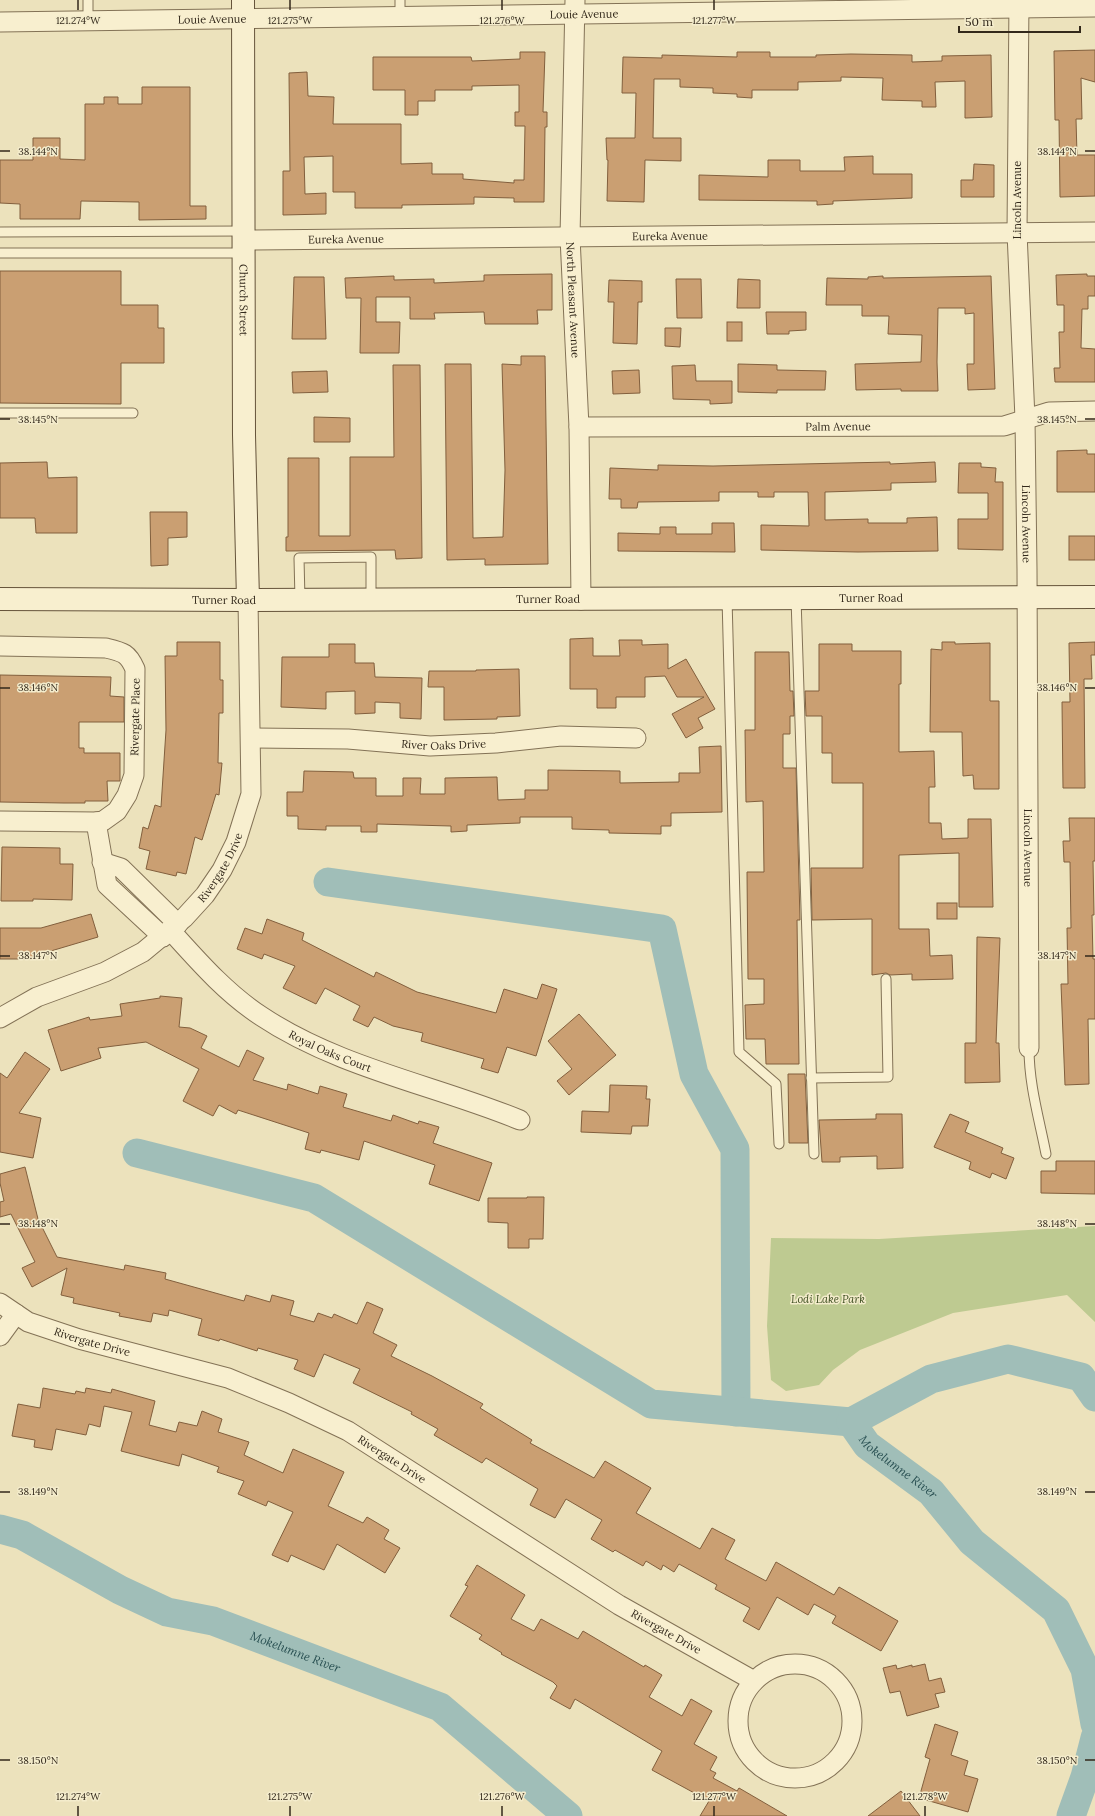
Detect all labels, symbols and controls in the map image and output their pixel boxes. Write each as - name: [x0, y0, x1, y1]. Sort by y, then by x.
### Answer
- street label: Louie Avenue: [549, 7, 618, 21]
- scale bar: [959, 8, 1080, 34]
- street label: Louie Avenue: [178, 12, 246, 27]
- text: 121.274°W: [56, 14, 101, 27]
- text: 121.275°W: [268, 14, 313, 27]
- text: 121.276°W: [480, 14, 525, 27]
- text: 121.277°W: [692, 14, 737, 27]
- text: 50 m: [965, 14, 993, 29]
- text: 38.144°N: [18, 145, 58, 158]
- text: 38.144°N: [1037, 145, 1077, 158]
- street label: Lincoln Avenue: [1010, 161, 1024, 239]
- street label: Eureka Avenue: [632, 229, 708, 243]
- street label: Eureka Avenue: [308, 232, 384, 246]
- street label: North Pleasant Avenue: [563, 241, 583, 358]
- street label: Church Street: [237, 264, 251, 337]
- text: 38.145°N: [18, 413, 58, 426]
- text: 38.145°N: [1037, 413, 1077, 426]
- street label: Palm Avenue: [805, 419, 871, 433]
- street label: Lincoln Avenue: [1019, 485, 1034, 563]
- street label: Turner Road: [839, 591, 903, 605]
- street label: Turner Road: [516, 592, 580, 606]
- street label: Turner Road: [192, 593, 256, 607]
- street label: Rivergate Place: [127, 678, 143, 756]
- text: 38.146°N: [18, 681, 58, 694]
- text: 38.146°N: [1037, 681, 1077, 694]
- street label: River Oaks Drive: [401, 736, 487, 753]
- street label: Lincoln Avenue: [1021, 809, 1035, 887]
- street label: Rivergate Drive: [195, 831, 245, 905]
- text: 38.147°N: [19, 949, 58, 962]
- text: 38.147°N: [1038, 949, 1077, 962]
- street label: Royal Oaks Court: [286, 1027, 374, 1075]
- text: 38.148°N: [18, 1217, 58, 1230]
- text: 38.148°N: [1037, 1217, 1077, 1230]
- park label: Lodi Lake Park: [791, 1292, 865, 1306]
- street label: Rivergate Drive: [52, 1324, 132, 1359]
- street label: Rivergate Drive: [355, 1432, 429, 1486]
- water label: Mokelumne River: [856, 1433, 941, 1502]
- text: 38.149°N: [18, 1485, 58, 1498]
- text: 38.149°N: [1037, 1485, 1077, 1498]
- street label: Rivergate Drive: [628, 1606, 704, 1657]
- water label: Mokelumne River: [248, 1628, 343, 1676]
- text: 38.150°N: [18, 1754, 59, 1767]
- text: 38.150°N: [1037, 1754, 1078, 1767]
- text: 121.274°W: [56, 1790, 101, 1803]
- text: 121.275°W: [268, 1790, 313, 1803]
- text: 121.276°W: [480, 1790, 525, 1803]
- text: 121.277°W: [692, 1790, 737, 1803]
- text: 121.278°W: [903, 1790, 948, 1803]

